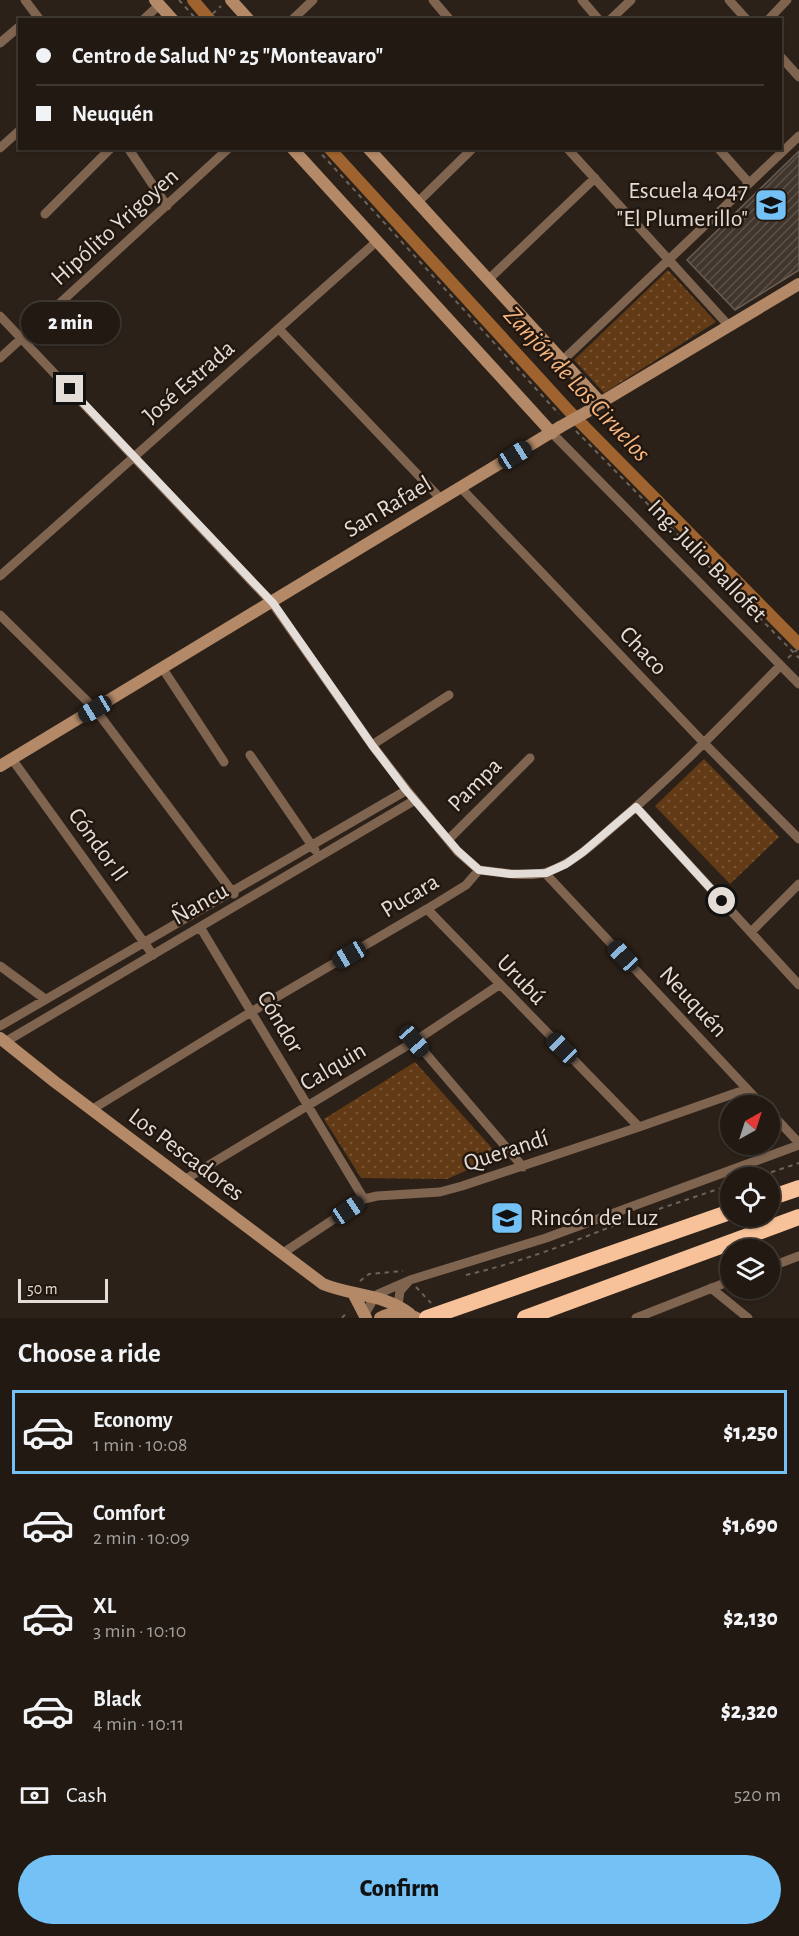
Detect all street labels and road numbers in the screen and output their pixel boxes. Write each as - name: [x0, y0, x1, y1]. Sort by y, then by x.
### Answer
- street label: Hipólito Yrigoyen: [47, 164, 183, 290]
- street label: José Estrada: [139, 336, 239, 428]
- street label: San Rafael: [340, 472, 436, 542]
- street label: Ing. Julio Ballofet: [643, 495, 771, 627]
- street label: Chaco: [615, 622, 671, 680]
- street label: Pampa: [443, 753, 507, 817]
- street label: Cóndor II: [63, 804, 133, 886]
- street label: Pucara: [377, 870, 443, 922]
- street label: Ñancu: [167, 877, 232, 930]
- street label: Urubú: [492, 950, 550, 1010]
- street label: Neuquén: [655, 962, 731, 1042]
- street label: Cóndor: [252, 987, 308, 1057]
- street label: Calquin: [296, 1038, 370, 1096]
- street label: Los Pescadores: [124, 1104, 248, 1206]
- street label: Querandí: [461, 1126, 552, 1176]

